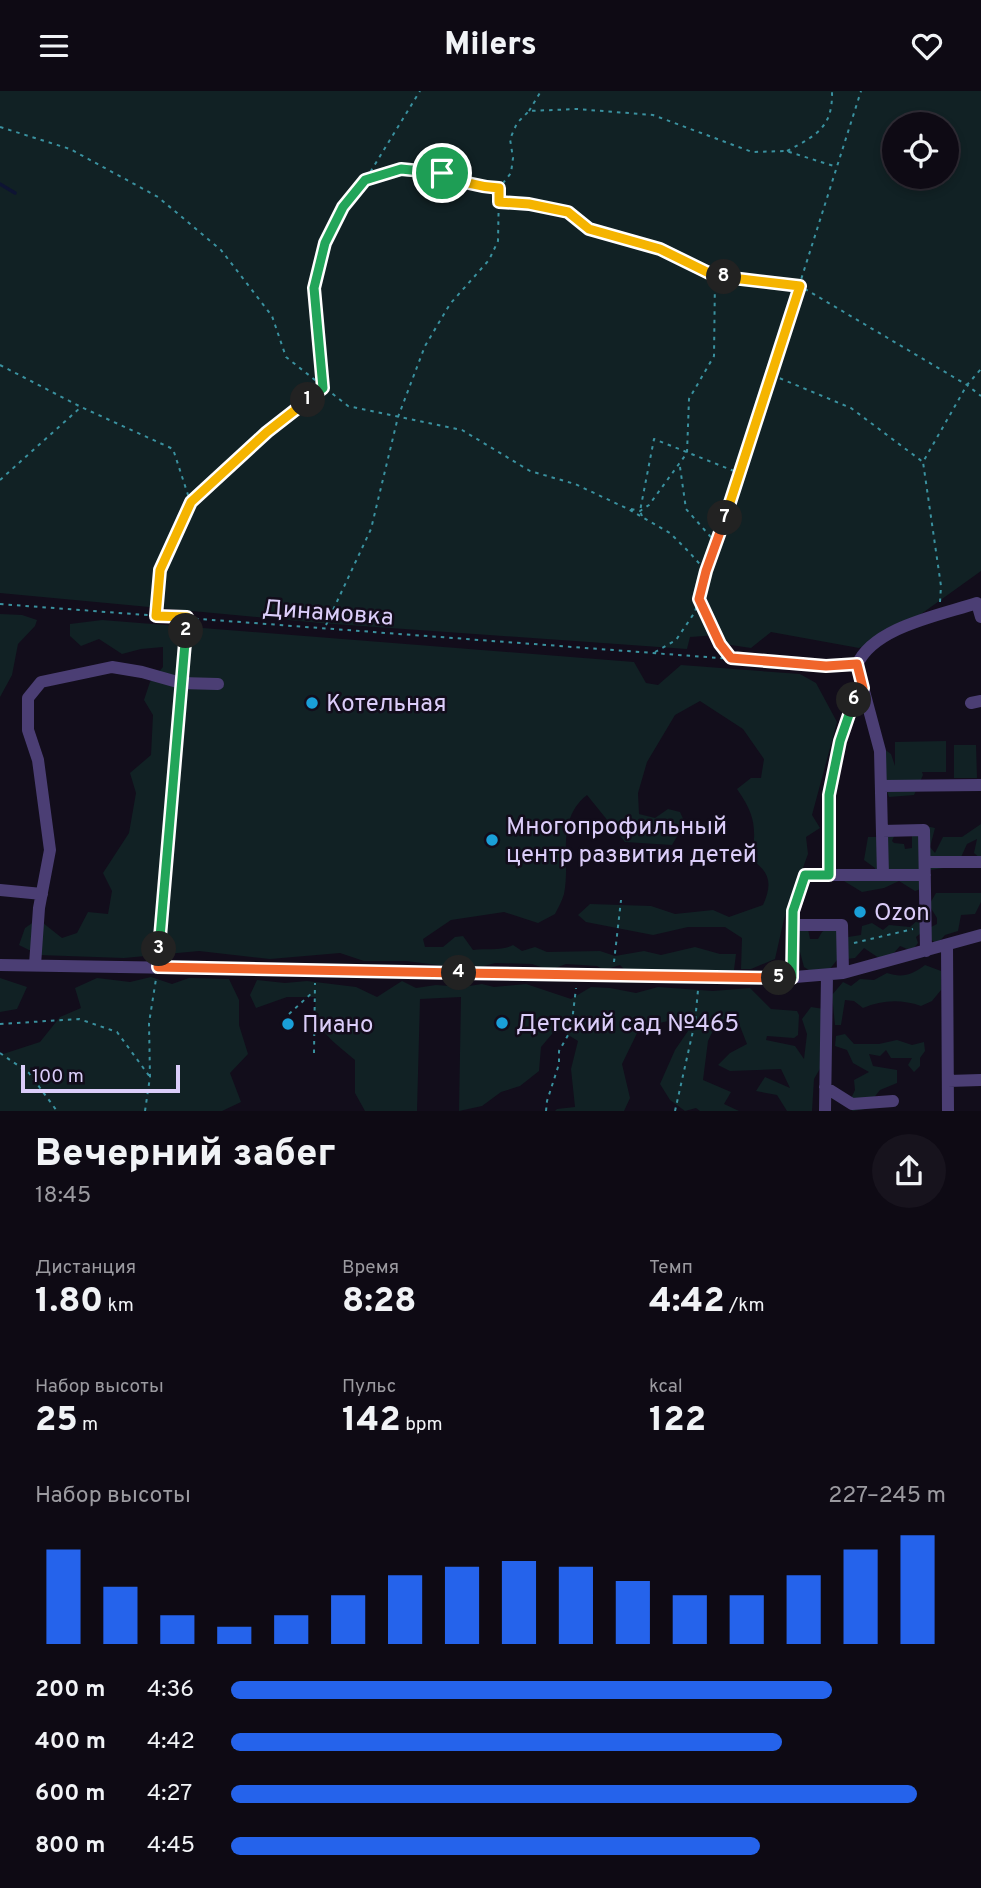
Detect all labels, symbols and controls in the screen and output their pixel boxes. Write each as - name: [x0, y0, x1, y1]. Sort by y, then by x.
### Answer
- text: Milers: [444, 26, 537, 66]
- icon: menu: [35, 27, 73, 65]
- icon: heart: [908, 27, 946, 65]
- map controls: [882, 112, 959, 189]
- button: locate: [882, 112, 959, 189]
- pin: [412, 143, 472, 203]
- icon: arrive: [423, 154, 461, 192]
- pin: 8: [706, 259, 742, 295]
- text: 8: [718, 264, 729, 288]
- pin: 1: [290, 383, 326, 417]
- text: 1: [304, 387, 311, 411]
- pin: 7: [708, 501, 742, 535]
- text: 7: [719, 505, 730, 529]
- street label: Динамовка: [261, 594, 395, 634]
- pin: 2: [168, 613, 204, 649]
- text: 2: [180, 618, 191, 642]
- pin: 6: [836, 683, 872, 717]
- text: 6: [848, 687, 859, 711]
- place label: Котельная: [326, 690, 446, 720]
- marker: Котельная: [304, 695, 320, 711]
- place label: Многопрофильный центр развития детей: [506, 813, 757, 871]
- marker: Многопрофильный центр развития детей: [484, 832, 500, 848]
- place label: Ozon: [874, 899, 930, 929]
- marker: Ozon: [852, 904, 868, 920]
- pin: 3: [142, 931, 176, 967]
- text: 3: [153, 936, 164, 960]
- pin: 4: [442, 955, 476, 991]
- text: 4: [452, 960, 465, 984]
- pin: 5: [762, 961, 796, 995]
- text: 5: [773, 965, 784, 989]
- place label: Детский сад №465: [516, 1010, 739, 1040]
- place label: Пиано: [302, 1011, 373, 1041]
- marker: Детский сад №465: [494, 1015, 510, 1031]
- marker: Пиано: [280, 1016, 296, 1032]
- scale bar: [21, 1062, 180, 1094]
- text: 100 m: [32, 1065, 84, 1089]
- text: Вечерний забег: [35, 1131, 335, 1180]
- button: share: [872, 1134, 946, 1208]
- text: 18:45: [35, 1182, 91, 1211]
- text: Дистанция: [35, 1256, 136, 1280]
- text: Время: [342, 1256, 399, 1280]
- text: Темп: [649, 1256, 693, 1280]
- text: 1.80: [35, 1280, 103, 1324]
- text: 8:28: [342, 1280, 417, 1324]
- text: 4:42: [649, 1280, 725, 1324]
- text: km: [103, 1294, 134, 1318]
- text: /km: [725, 1294, 765, 1318]
- text: Набор высоты: [35, 1375, 164, 1399]
- text: Пульс: [342, 1375, 396, 1399]
- text: kcal: [649, 1375, 683, 1399]
- text: 25: [35, 1399, 78, 1443]
- text: 142: [342, 1399, 401, 1443]
- text: 122: [649, 1399, 706, 1443]
- text: m: [78, 1413, 98, 1437]
- text: bpm: [401, 1413, 443, 1437]
- text: Набор высоты: [35, 1482, 191, 1511]
- text: 227–245 m: [828, 1482, 946, 1511]
- text: 200 m: [35, 1676, 105, 1705]
- text: 4:36: [147, 1676, 194, 1705]
- text: 400 m: [35, 1728, 106, 1757]
- text: 4:42: [147, 1728, 195, 1757]
- text: 600 m: [35, 1780, 105, 1809]
- text: 4:27: [147, 1780, 192, 1809]
- text: 800 m: [35, 1832, 105, 1861]
- text: 4:45: [147, 1832, 195, 1861]

